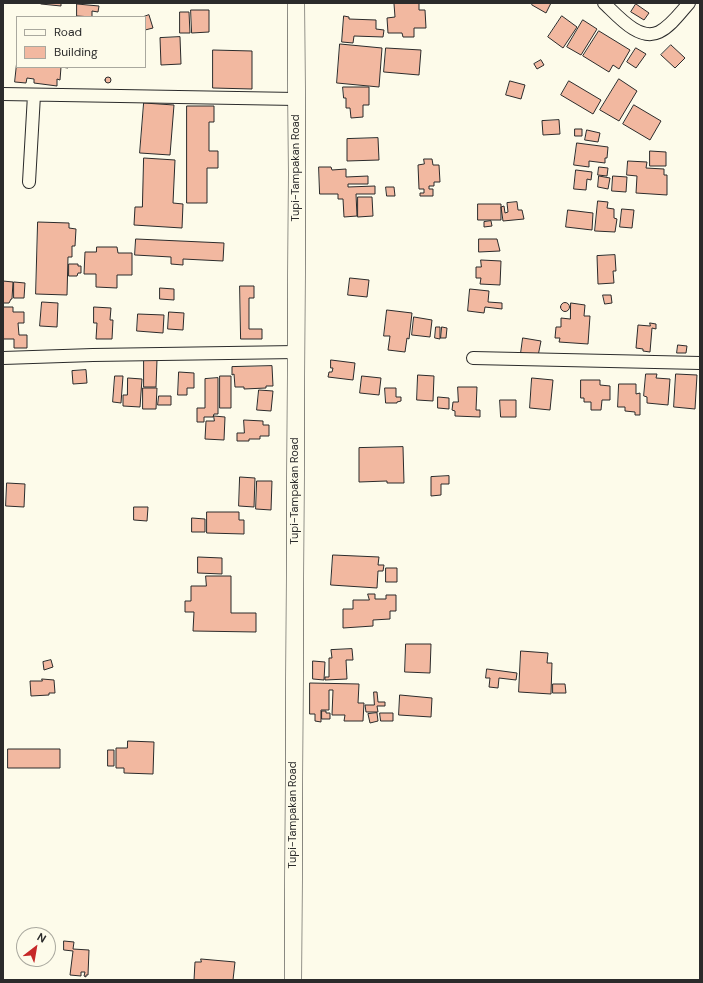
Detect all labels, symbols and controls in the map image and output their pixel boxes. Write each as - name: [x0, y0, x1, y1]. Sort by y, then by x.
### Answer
- legend: [16, 16, 146, 68]
- text: Road: [54, 24, 82, 40]
- text: Building: [54, 44, 98, 60]
- street label: Tupi-Tampakan Road: [289, 114, 303, 222]
- street label: Tupi-Tampakan Road: [288, 437, 302, 545]
- street label: Tupi-Tampakan Road: [286, 761, 300, 869]
- north arrow: [16, 927, 56, 967]
- text: N: [35, 930, 49, 946]

